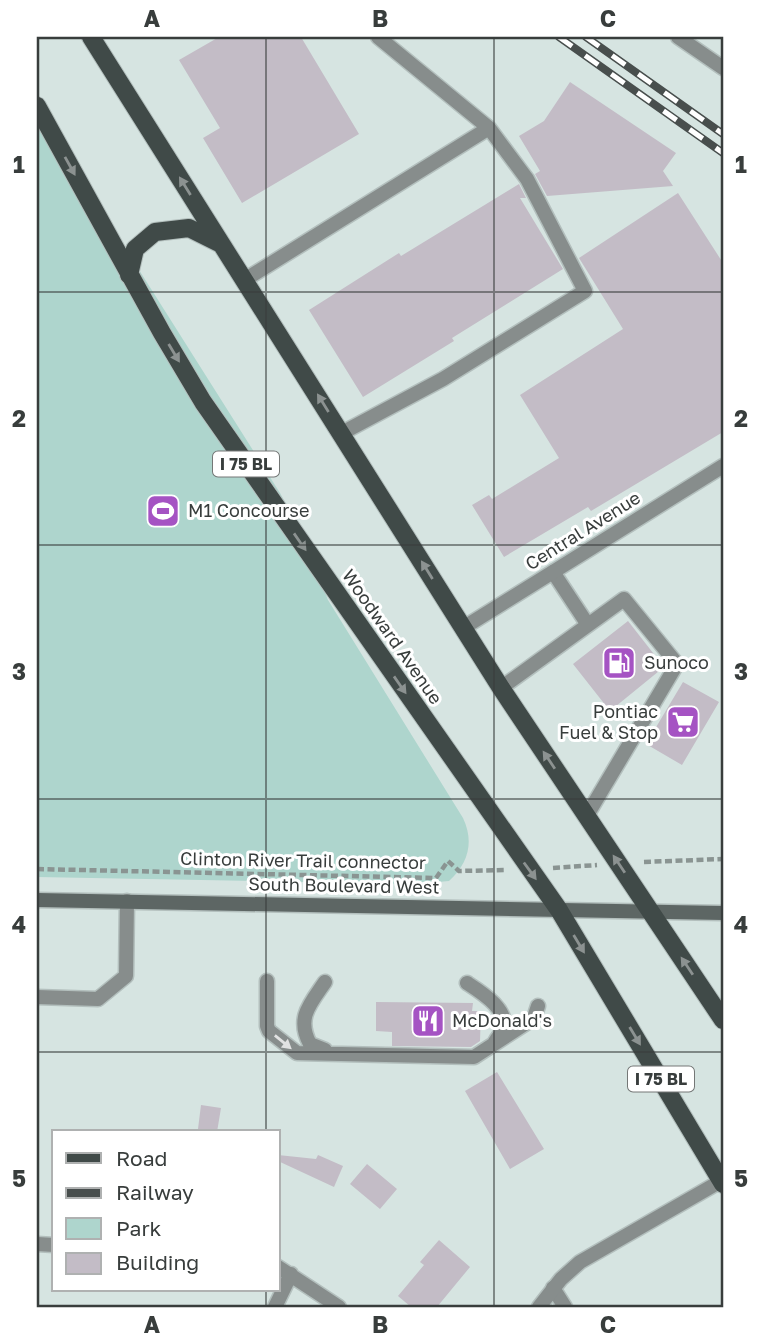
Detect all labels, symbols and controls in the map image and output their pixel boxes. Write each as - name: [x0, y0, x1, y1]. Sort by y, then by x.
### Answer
- text: A: [144, 4, 161, 32]
- text: B: [372, 4, 388, 32]
- text: C: [600, 4, 616, 32]
- text: 1: [13, 150, 25, 178]
- text: 1: [735, 150, 747, 178]
- one-way arrow: [64, 156, 76, 176]
- one-way arrow: [178, 176, 191, 195]
- one-way arrow: [167, 344, 180, 363]
- one-way arrow: [316, 393, 329, 413]
- text: 2: [12, 404, 26, 432]
- text: 2: [734, 404, 748, 432]
- road number: I 75 BL: [213, 452, 279, 477]
- street label: Central Avenue: [521, 486, 644, 574]
- sports icon: M1 Concourse: [144, 492, 182, 530]
- place label: M1 Concourse: [188, 499, 309, 521]
- one-way arrow: [293, 533, 307, 551]
- one-way arrow: [421, 561, 434, 580]
- street label: Woodward Avenue: [338, 565, 448, 708]
- fuel station icon: Sunoco: [600, 644, 638, 682]
- place label: Sunoco: [644, 651, 709, 673]
- text: 3: [12, 657, 26, 685]
- text: 3: [734, 657, 748, 685]
- one-way arrow: [392, 675, 406, 694]
- place label: Pontiac Fuel & Stop: [559, 700, 658, 743]
- supermarket icon: Pontiac Fuel & Stop: [664, 703, 702, 741]
- one-way arrow: [542, 750, 555, 769]
- street label: Clinton River Trail connector: [180, 847, 426, 873]
- one-way arrow: [612, 854, 625, 874]
- one-way arrow: [523, 862, 537, 880]
- street label: South Boulevard West: [248, 872, 440, 898]
- text: 4: [12, 910, 26, 938]
- text: 4: [734, 910, 748, 938]
- one-way arrow: [573, 934, 585, 953]
- one-way arrow: [680, 956, 693, 975]
- restaurant icon: McDonald's: [409, 1002, 447, 1040]
- place label: McDonald's: [452, 1009, 552, 1031]
- one-way arrow: [629, 1027, 641, 1046]
- one-way arrow: [275, 1034, 292, 1049]
- road number: I 75 BL: [628, 1066, 694, 1092]
- legend: [52, 1130, 280, 1292]
- text: Road: [116, 1145, 167, 1171]
- text: 5: [12, 1164, 26, 1192]
- text: 5: [734, 1164, 748, 1192]
- text: Railway: [116, 1179, 194, 1205]
- text: Park: [116, 1215, 162, 1241]
- text: Building: [116, 1249, 199, 1275]
- text: A: [144, 1310, 161, 1338]
- text: B: [372, 1310, 388, 1338]
- text: C: [600, 1310, 616, 1338]

